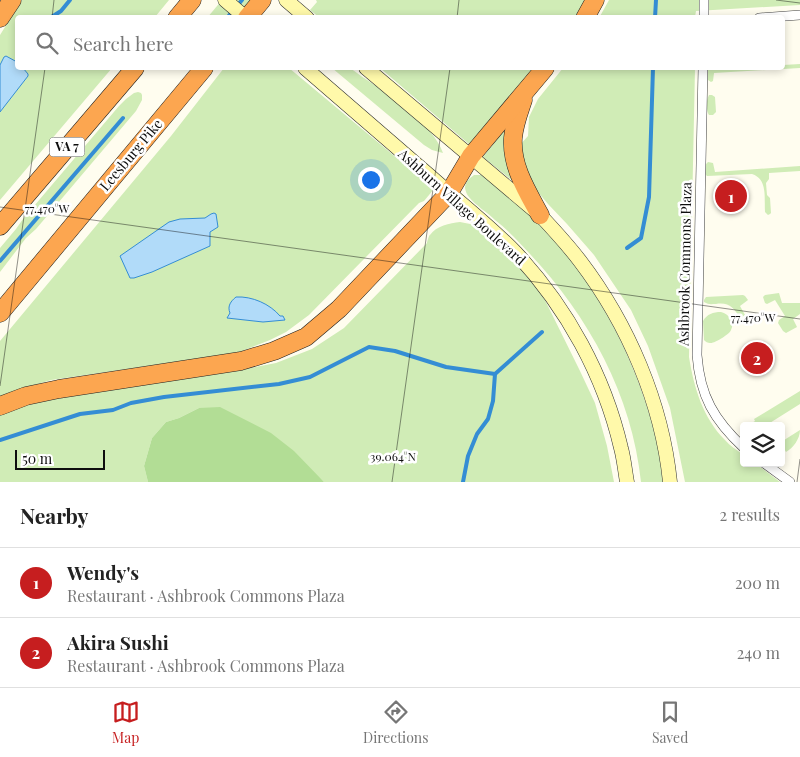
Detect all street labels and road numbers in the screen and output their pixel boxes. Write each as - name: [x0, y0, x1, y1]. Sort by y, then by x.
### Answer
- street label: Leesburg Pike: [95, 115, 166, 195]
- road number: VA 7: [50, 138, 84, 156]
- street label: Ashburn Village Boulevard: [394, 144, 530, 269]
- street label: Ashbrook Commons Plaza: [674, 182, 695, 347]

